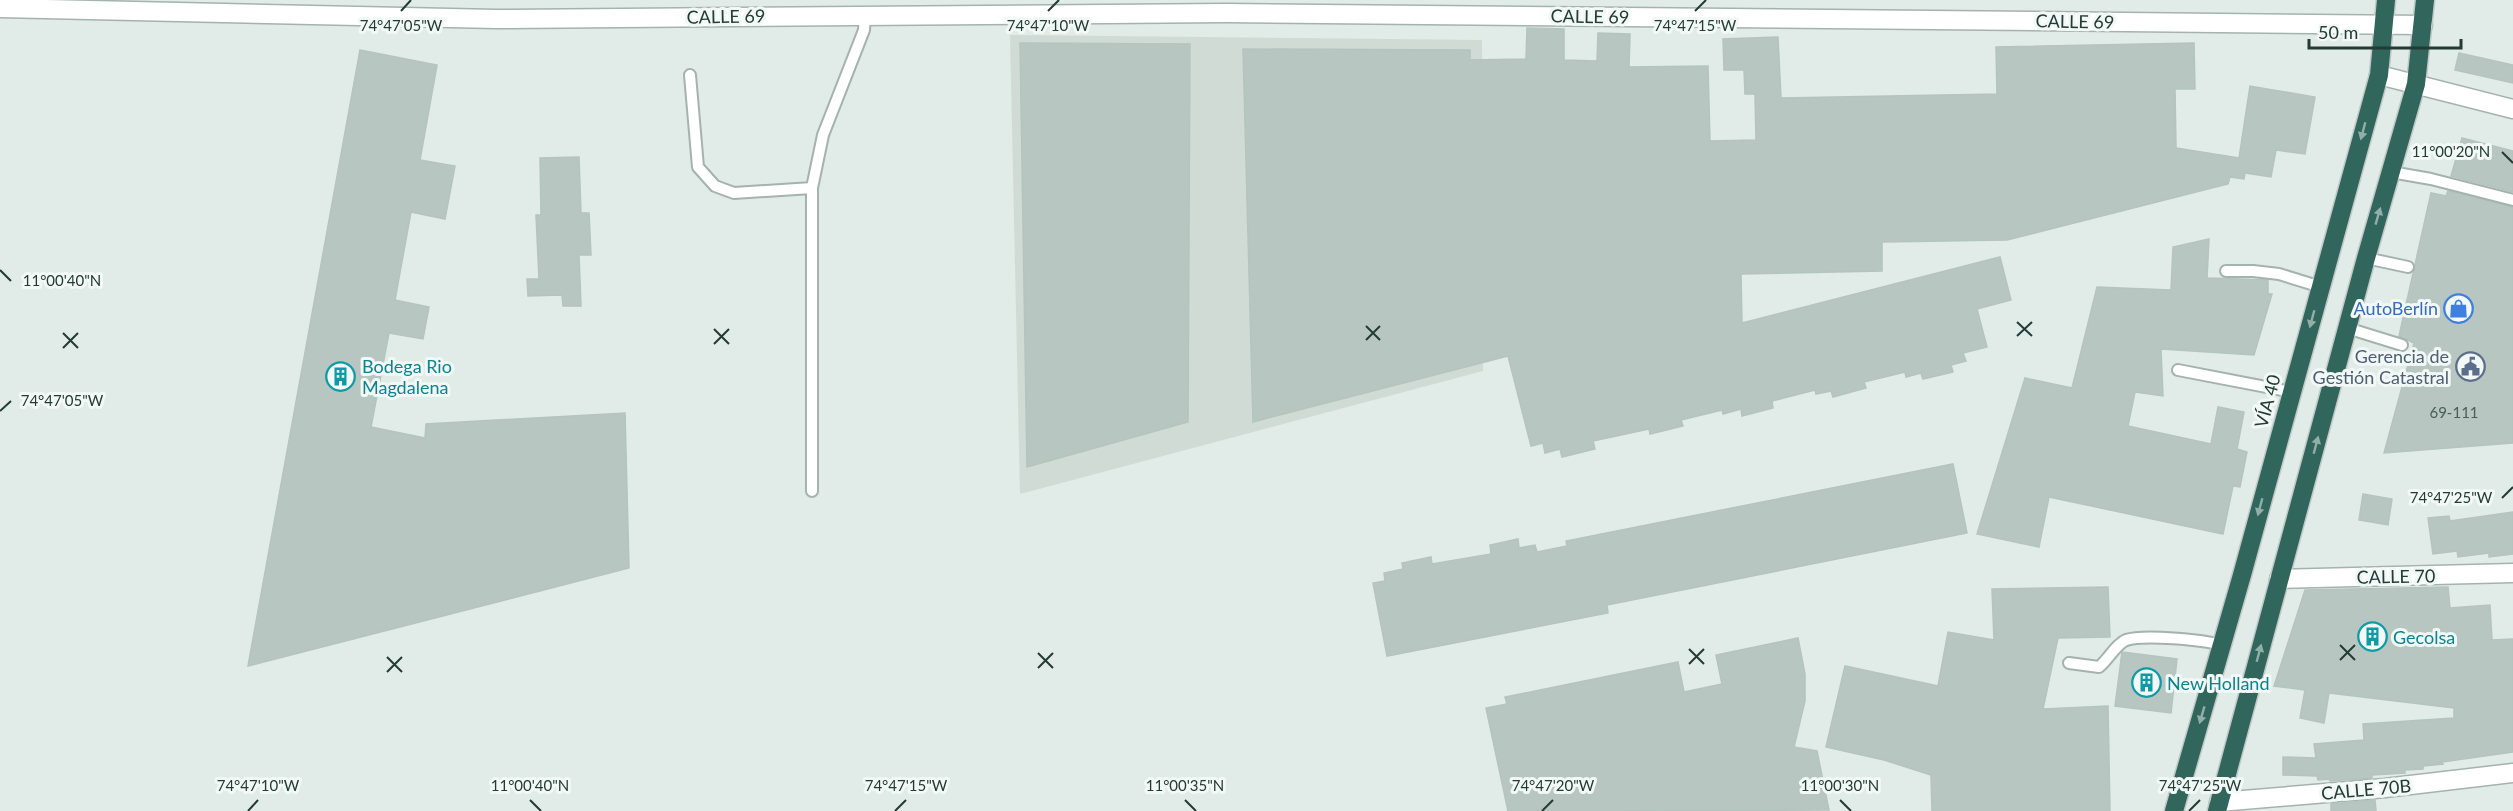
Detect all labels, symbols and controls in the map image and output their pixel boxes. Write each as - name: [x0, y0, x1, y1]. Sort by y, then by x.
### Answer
- street label: CALLE 69: [687, 4, 765, 28]
- street label: CALLE 69: [1551, 4, 1629, 28]
- street label: CALLE 69: [2036, 9, 2114, 33]
- scale bar: [2309, 12, 2460, 50]
- text: 74°47'05"W: [360, 16, 443, 34]
- text: 74°47'10"W: [1007, 16, 1090, 34]
- text: 74°47'15"W: [1654, 16, 1737, 34]
- text: 50 m: [2318, 21, 2358, 43]
- one-way arrow: [2358, 122, 2367, 140]
- text: 11°00'20"N: [2412, 142, 2490, 160]
- one-way arrow: [2374, 207, 2383, 225]
- text: 11°00'40"N: [23, 271, 101, 289]
- shop icon: AutoBerlín: [2443, 292, 2475, 324]
- place label: AutoBerlín: [2353, 297, 2438, 319]
- one-way arrow: [2306, 310, 2316, 328]
- place label: Gerencia de Gestión Catastral: [2313, 345, 2449, 388]
- public building icon: Gerencia de Gestión Catastral: [2454, 350, 2486, 382]
- place label: Bodega Rio Magdalena: [362, 355, 452, 398]
- building icon: Bodega Rio Magdalena: [325, 360, 357, 392]
- street label: VÍA 40: [2249, 372, 2285, 430]
- text: 74°47'05"W: [21, 391, 104, 409]
- house number: 69-111: [2429, 403, 2479, 421]
- one-way arrow: [2311, 435, 2321, 454]
- text: 74°47'25"W: [2410, 488, 2493, 506]
- one-way arrow: [2255, 499, 2264, 517]
- street label: CALLE 70: [2357, 564, 2435, 588]
- building icon: Gecolsa: [2356, 621, 2388, 653]
- place label: Gecolsa: [2393, 626, 2455, 648]
- one-way arrow: [2255, 644, 2265, 662]
- building icon: New Holland: [2130, 667, 2162, 699]
- place label: New Holland: [2167, 672, 2270, 694]
- one-way arrow: [2197, 706, 2206, 724]
- street label: CALLE 70B: [2320, 774, 2412, 804]
- text: 74°47'10"W: [217, 776, 300, 794]
- text: 11°00'40"N: [491, 776, 569, 794]
- text: 74°47'15"W: [865, 776, 948, 794]
- text: 11°00'35"N: [1146, 776, 1224, 794]
- text: 74°47'20"W: [1512, 776, 1595, 794]
- text: 11°00'30"N: [1801, 776, 1879, 794]
- text: 74°47'25"W: [2159, 776, 2242, 794]

